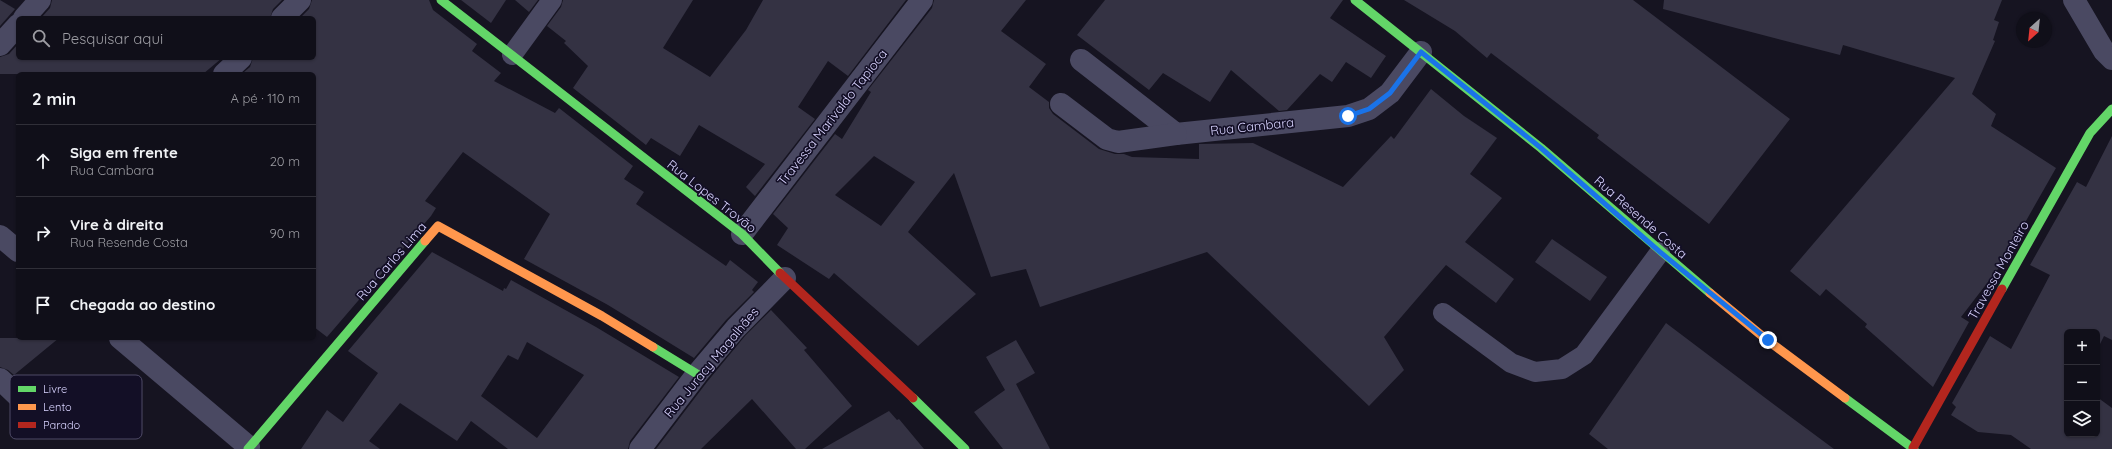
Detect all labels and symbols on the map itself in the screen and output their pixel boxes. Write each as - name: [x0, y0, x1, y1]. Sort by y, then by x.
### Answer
- north arrow: [2016, 12, 2052, 48]
- street label: Travessa Marivaldo Tapioca: [774, 46, 890, 188]
- route start: [1339, 107, 1357, 125]
- street label: Rua Cambara: [1209, 114, 1295, 138]
- street label: Rua Lopes Trovão: [664, 156, 760, 236]
- street label: Rua Resende Costa: [1591, 172, 1691, 262]
- street label: Travessa Monteiro: [1964, 218, 2032, 322]
- street label: Rua Carlos Lima: [353, 219, 429, 303]
- street label: Rua Juracy Magalhães: [660, 304, 762, 420]
- route end: [1759, 331, 1777, 349]
- legend: [10, 375, 142, 439]
- text: Livre: [43, 382, 67, 396]
- text: Lento: [43, 400, 72, 414]
- text: Parado: [43, 418, 81, 432]

